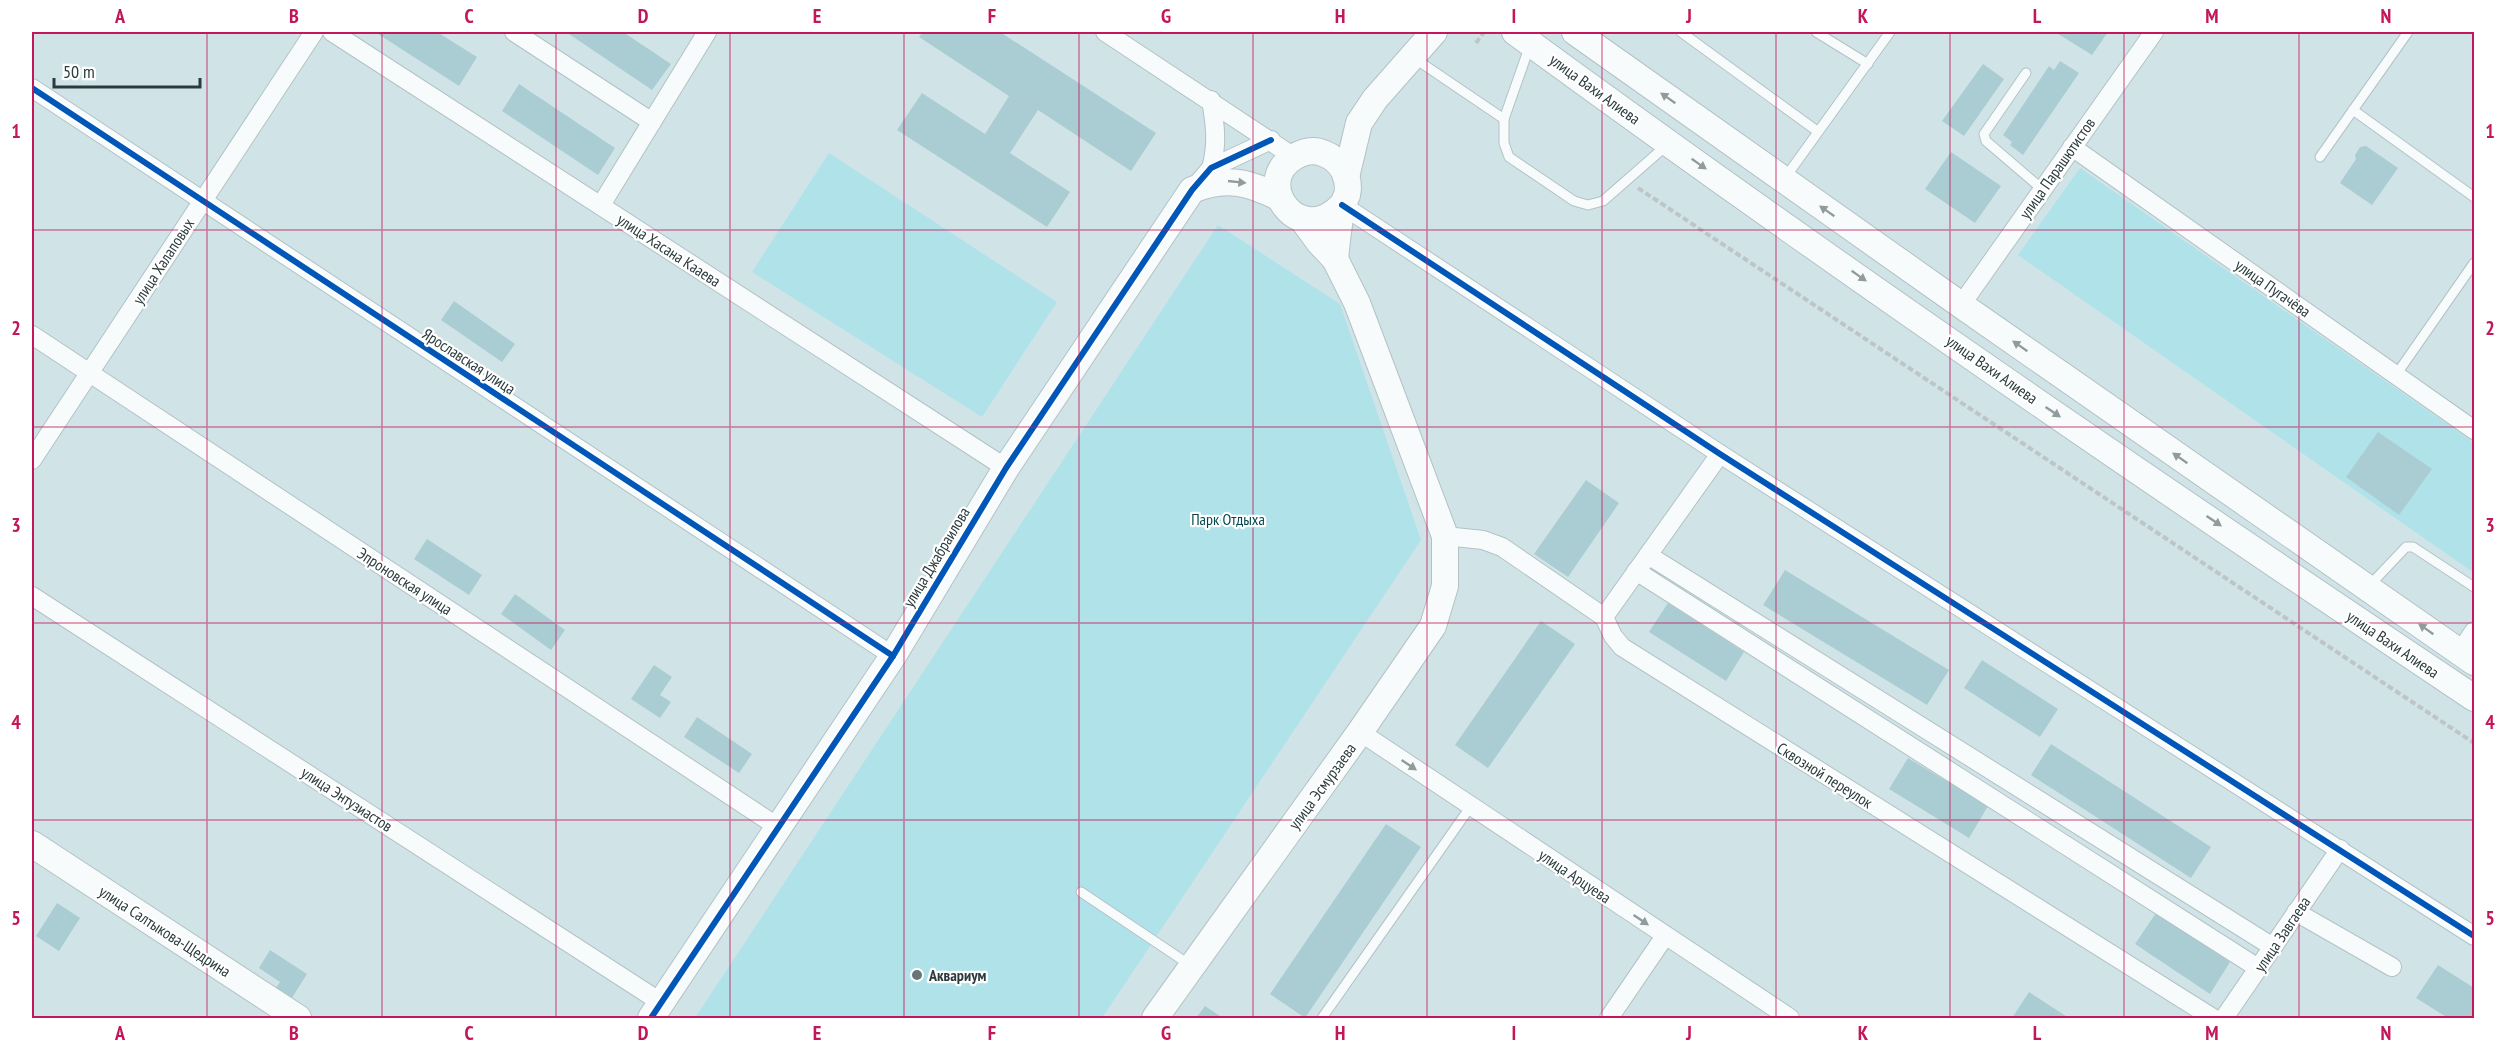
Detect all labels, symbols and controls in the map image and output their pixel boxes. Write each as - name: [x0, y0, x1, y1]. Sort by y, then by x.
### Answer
- text: A: [114, 3, 126, 29]
- text: B: [289, 3, 299, 29]
- text: C: [464, 3, 474, 29]
- text: D: [638, 3, 649, 29]
- text: E: [813, 3, 821, 29]
- text: F: [988, 3, 996, 29]
- text: G: [1161, 3, 1171, 29]
- text: H: [1335, 3, 1345, 29]
- text: I: [1512, 3, 1516, 29]
- text: J: [1685, 3, 1692, 29]
- text: K: [1858, 3, 1869, 29]
- text: L: [2033, 3, 2042, 29]
- text: M: [2205, 3, 2219, 29]
- text: N: [2381, 3, 2391, 29]
- street label: улица Вахи Алиева: [1546, 49, 1644, 129]
- scale bar: [54, 51, 200, 89]
- text: 50 m: [63, 60, 95, 83]
- one-way arrow: [1661, 92, 1677, 104]
- street label: улица Парашютистов: [2015, 114, 2099, 222]
- text: 1: [11, 118, 21, 144]
- text: 1: [2485, 118, 2495, 144]
- one-way arrow: [1691, 158, 1707, 169]
- one-way arrow: [1227, 177, 1246, 187]
- one-way arrow: [1820, 205, 1836, 217]
- street label: улица Хасана Кааева: [614, 209, 724, 291]
- street label: улица Халаповых: [128, 214, 198, 308]
- street label: улица Пугачёва: [2231, 255, 2315, 321]
- one-way arrow: [1850, 270, 1866, 282]
- text: 2: [11, 315, 21, 341]
- text: 2: [2485, 315, 2495, 341]
- street label: Ярославская улица: [419, 324, 519, 398]
- street label: улица Вахи Алиева: [1942, 330, 2042, 408]
- one-way arrow: [2012, 340, 2028, 352]
- one-way arrow: [2045, 406, 2061, 417]
- one-way arrow: [2172, 453, 2188, 464]
- street label: улица Джабраилова: [898, 503, 974, 611]
- park label: Парк Отдыха: [1191, 509, 1265, 529]
- text: 3: [11, 512, 21, 538]
- text: 3: [2485, 512, 2495, 538]
- one-way arrow: [2206, 516, 2222, 527]
- street label: Эпроновская улица: [354, 543, 456, 619]
- street label: улица Вахи Алиева: [2343, 606, 2443, 682]
- one-way arrow: [2419, 623, 2435, 635]
- text: 4: [11, 709, 21, 735]
- text: 4: [2485, 709, 2495, 735]
- street label: Сквозной переулок: [1773, 738, 1877, 813]
- street label: улица Эсмурзаева: [1284, 739, 1360, 833]
- one-way arrow: [1401, 759, 1417, 770]
- street label: улица Энтузиастов: [298, 762, 396, 836]
- street label: улица Арцуева: [1535, 845, 1615, 907]
- street label: улица Салтыкова-Щедрина: [95, 881, 235, 981]
- street label: улица Завгаева: [2249, 893, 2315, 975]
- text: 5: [11, 905, 21, 931]
- text: 5: [2485, 905, 2495, 931]
- one-way arrow: [1633, 914, 1649, 925]
- place label: Аквариум: [928, 965, 987, 985]
- marker: Аквариум: [910, 968, 924, 982]
- text: A: [114, 1020, 126, 1046]
- text: B: [289, 1020, 299, 1046]
- text: C: [464, 1020, 474, 1046]
- text: D: [638, 1020, 649, 1046]
- text: E: [813, 1020, 821, 1046]
- text: F: [988, 1020, 996, 1046]
- text: G: [1161, 1020, 1171, 1046]
- text: H: [1335, 1020, 1345, 1046]
- text: I: [1512, 1020, 1516, 1046]
- text: J: [1685, 1020, 1692, 1046]
- text: K: [1858, 1020, 1869, 1046]
- text: L: [2033, 1020, 2042, 1046]
- text: M: [2205, 1020, 2219, 1046]
- text: N: [2381, 1020, 2391, 1046]

